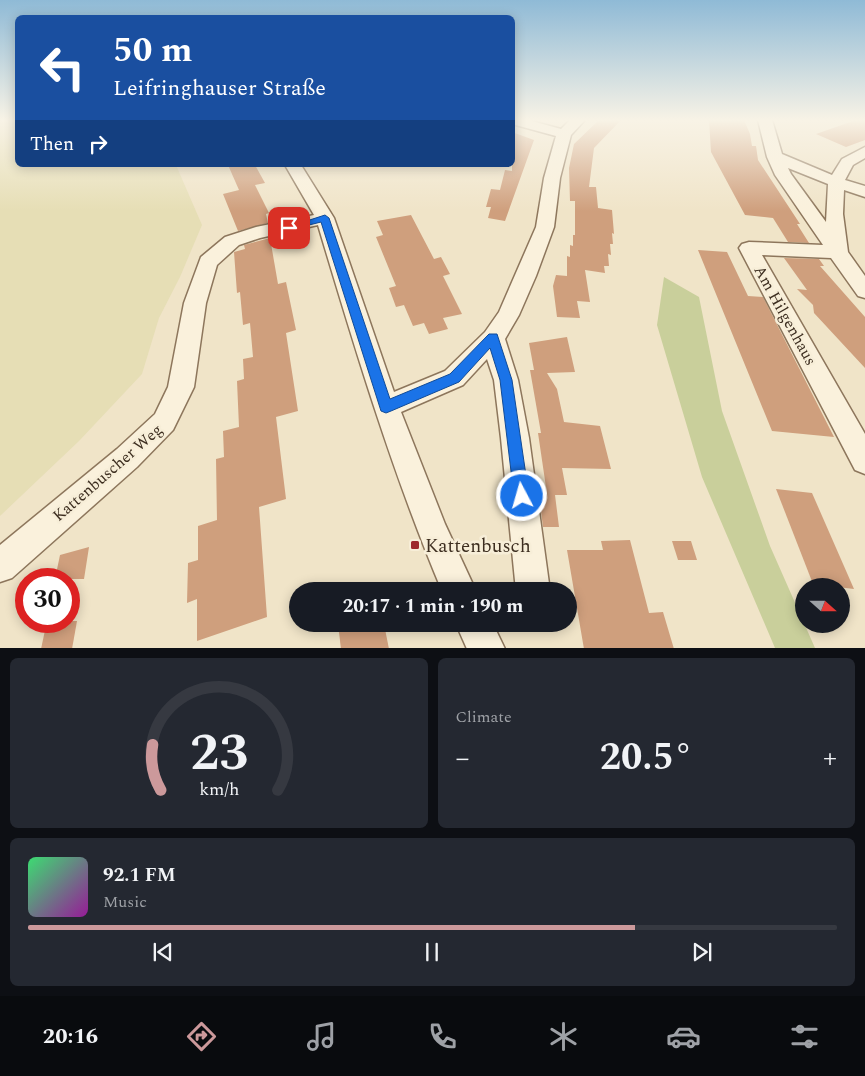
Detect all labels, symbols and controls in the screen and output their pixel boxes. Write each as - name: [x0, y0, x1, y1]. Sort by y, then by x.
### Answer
- text: 50 m: [113, 24, 193, 77]
- icon: left: [30, 35, 95, 100]
- text: Leifringhauser Straße: [113, 72, 326, 105]
- text: Then: [30, 130, 74, 159]
- icon: right: [84, 130, 112, 158]
- pin: [268, 207, 310, 249]
- icon: arrive: [275, 214, 303, 242]
- street label: Am Hilgenhaus: [748, 261, 823, 370]
- street label: Kattenbuscher Weg: [47, 418, 168, 527]
- position arrow: [495, 469, 547, 521]
- place label: Kattenbusch: [425, 532, 531, 561]
- marker: Kattenbusch: [409, 539, 421, 551]
- speed limit sign: 30: [15, 568, 80, 633]
- north arrow: [795, 578, 850, 632]
- map controls: [795, 578, 850, 633]
- text: 20:17 · 1 min · 190 m: [343, 592, 523, 621]
- text: Climate: [456, 705, 512, 729]
- text: 23: [190, 714, 248, 793]
- text: 20.5°: [600, 729, 693, 787]
- text: −: [456, 737, 470, 780]
- text: +: [823, 737, 837, 780]
- text: km/h: [199, 776, 239, 803]
- text: 92.1 FM: [103, 861, 176, 890]
- text: Music: [103, 890, 147, 914]
- icon: previous: [149, 938, 177, 966]
- icon: pause: [418, 938, 446, 966]
- icon: next: [688, 938, 716, 966]
- icon: directions: [184, 1019, 219, 1054]
- icon: music: [304, 1019, 339, 1054]
- icon: phone: [425, 1019, 460, 1054]
- icon: climate: [546, 1019, 581, 1054]
- icon: car: [666, 1019, 701, 1054]
- icon: filters: [787, 1019, 822, 1054]
- text: 20:16: [43, 1020, 98, 1053]

